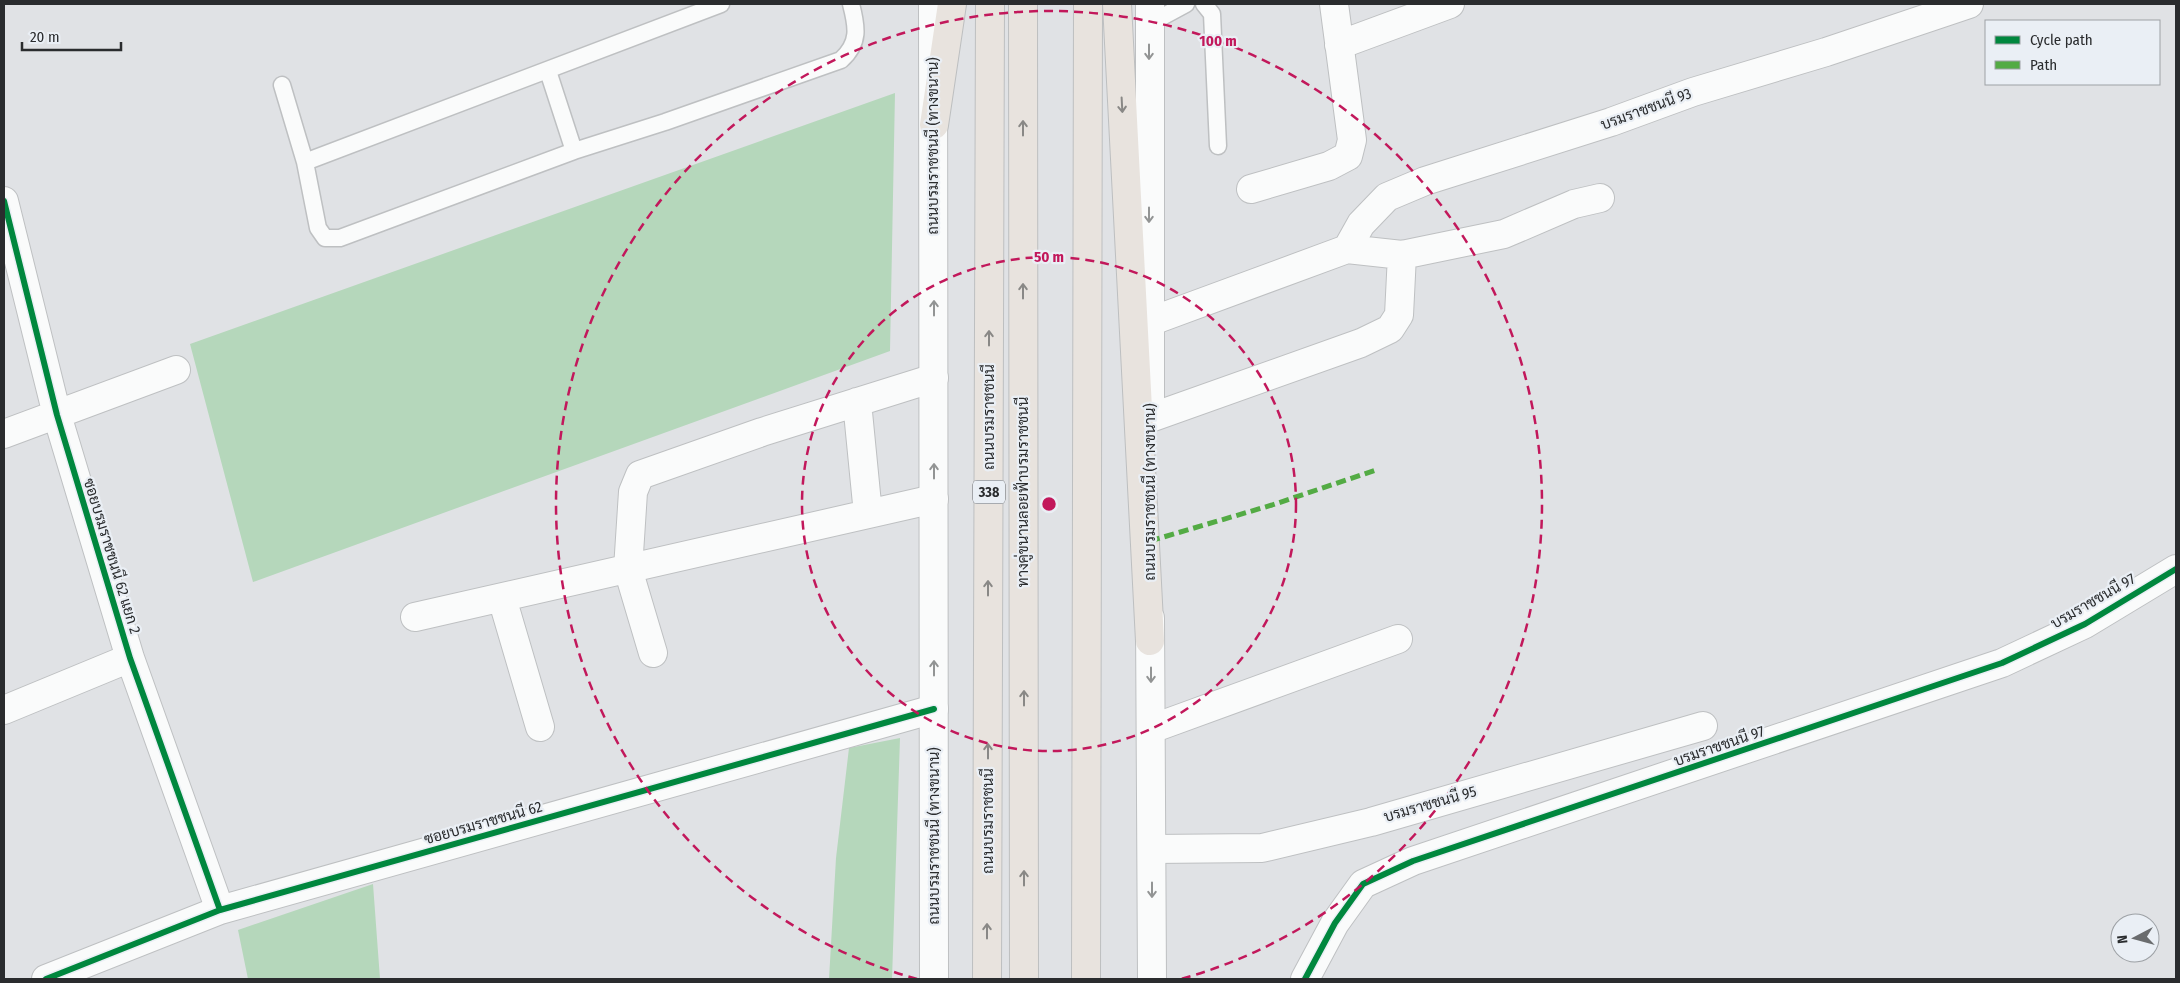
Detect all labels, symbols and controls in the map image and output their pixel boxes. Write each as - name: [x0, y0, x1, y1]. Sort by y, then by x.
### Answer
- scale bar: [22, 20, 121, 52]
- legend: [1985, 20, 2160, 85]
- text: 20 m: [30, 28, 60, 46]
- text: Cycle path: [2030, 31, 2093, 49]
- text: 100 m: [1199, 32, 1237, 50]
- one-way arrow: [1144, 44, 1154, 60]
- text: Path: [2030, 56, 2057, 74]
- street label: ถนนบรมราชชนนี (ทางขนาน): [923, 57, 942, 235]
- street label: บรมราชชนนี 93: [1598, 83, 1694, 134]
- one-way arrow: [1118, 97, 1127, 113]
- one-way arrow: [1018, 120, 1028, 136]
- one-way arrow: [1144, 206, 1154, 223]
- text: 50 m: [1034, 248, 1064, 266]
- one-way arrow: [1018, 283, 1028, 299]
- one-way arrow: [929, 300, 939, 316]
- one-way arrow: [984, 330, 994, 346]
- street label: ถนนบรมราชชนนี: [979, 364, 998, 470]
- street label: ทางคู่ขนานลอยฟ้าบรมราชชนนี: [1013, 397, 1033, 587]
- street label: ถนนบรมราชชนนี (ทางขนาน): [1140, 403, 1159, 581]
- one-way arrow: [929, 463, 939, 479]
- street label: ซอยบรมราชชนนี 62 แยก 2: [80, 476, 145, 636]
- road number: 338: [973, 481, 1005, 504]
- centre of rings: [1040, 495, 1058, 513]
- street label: บรมราชชนนี 97: [2047, 569, 2138, 632]
- one-way arrow: [983, 580, 993, 596]
- one-way arrow: [929, 660, 939, 676]
- one-way arrow: [1146, 666, 1156, 683]
- one-way arrow: [1019, 690, 1029, 706]
- street label: บรมราชชนนี 97: [1671, 721, 1767, 770]
- one-way arrow: [983, 743, 993, 759]
- street label: ถนนบรมราชชนนี (ทางขนาน): [924, 747, 943, 925]
- street label: ถนนบรมราชชนนี: [978, 768, 997, 874]
- street label: บรมราชชนนี 95: [1381, 781, 1479, 826]
- street label: ซอยบรมราชชนนี 62: [422, 796, 545, 848]
- one-way arrow: [1019, 870, 1029, 886]
- one-way arrow: [1147, 882, 1157, 898]
- north arrow: [2110, 913, 2160, 963]
- one-way arrow: [982, 923, 992, 939]
- text: N: [2114, 934, 2131, 944]

